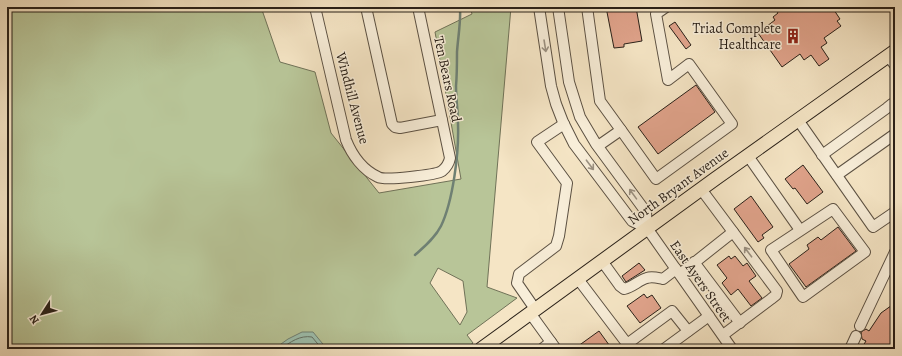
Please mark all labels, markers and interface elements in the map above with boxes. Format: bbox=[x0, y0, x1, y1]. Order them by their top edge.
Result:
place label: Triad Complete Healthcare bbox=[693, 19, 781, 54]
building icon: Triad Complete Healthcare bbox=[784, 27, 802, 45]
street label: Ten Bears Road bbox=[429, 34, 466, 124]
one-way arrow bbox=[541, 39, 549, 52]
street label: Windhill Avenue bbox=[331, 49, 374, 146]
street label: North Bryant Avenue bbox=[624, 143, 732, 229]
one-way arrow bbox=[586, 160, 594, 171]
one-way arrow bbox=[629, 188, 637, 199]
street label: East Ayers Street bbox=[665, 237, 736, 326]
one-way arrow bbox=[743, 246, 752, 257]
north arrow bbox=[22, 294, 62, 334]
text: N bbox=[26, 312, 43, 327]

